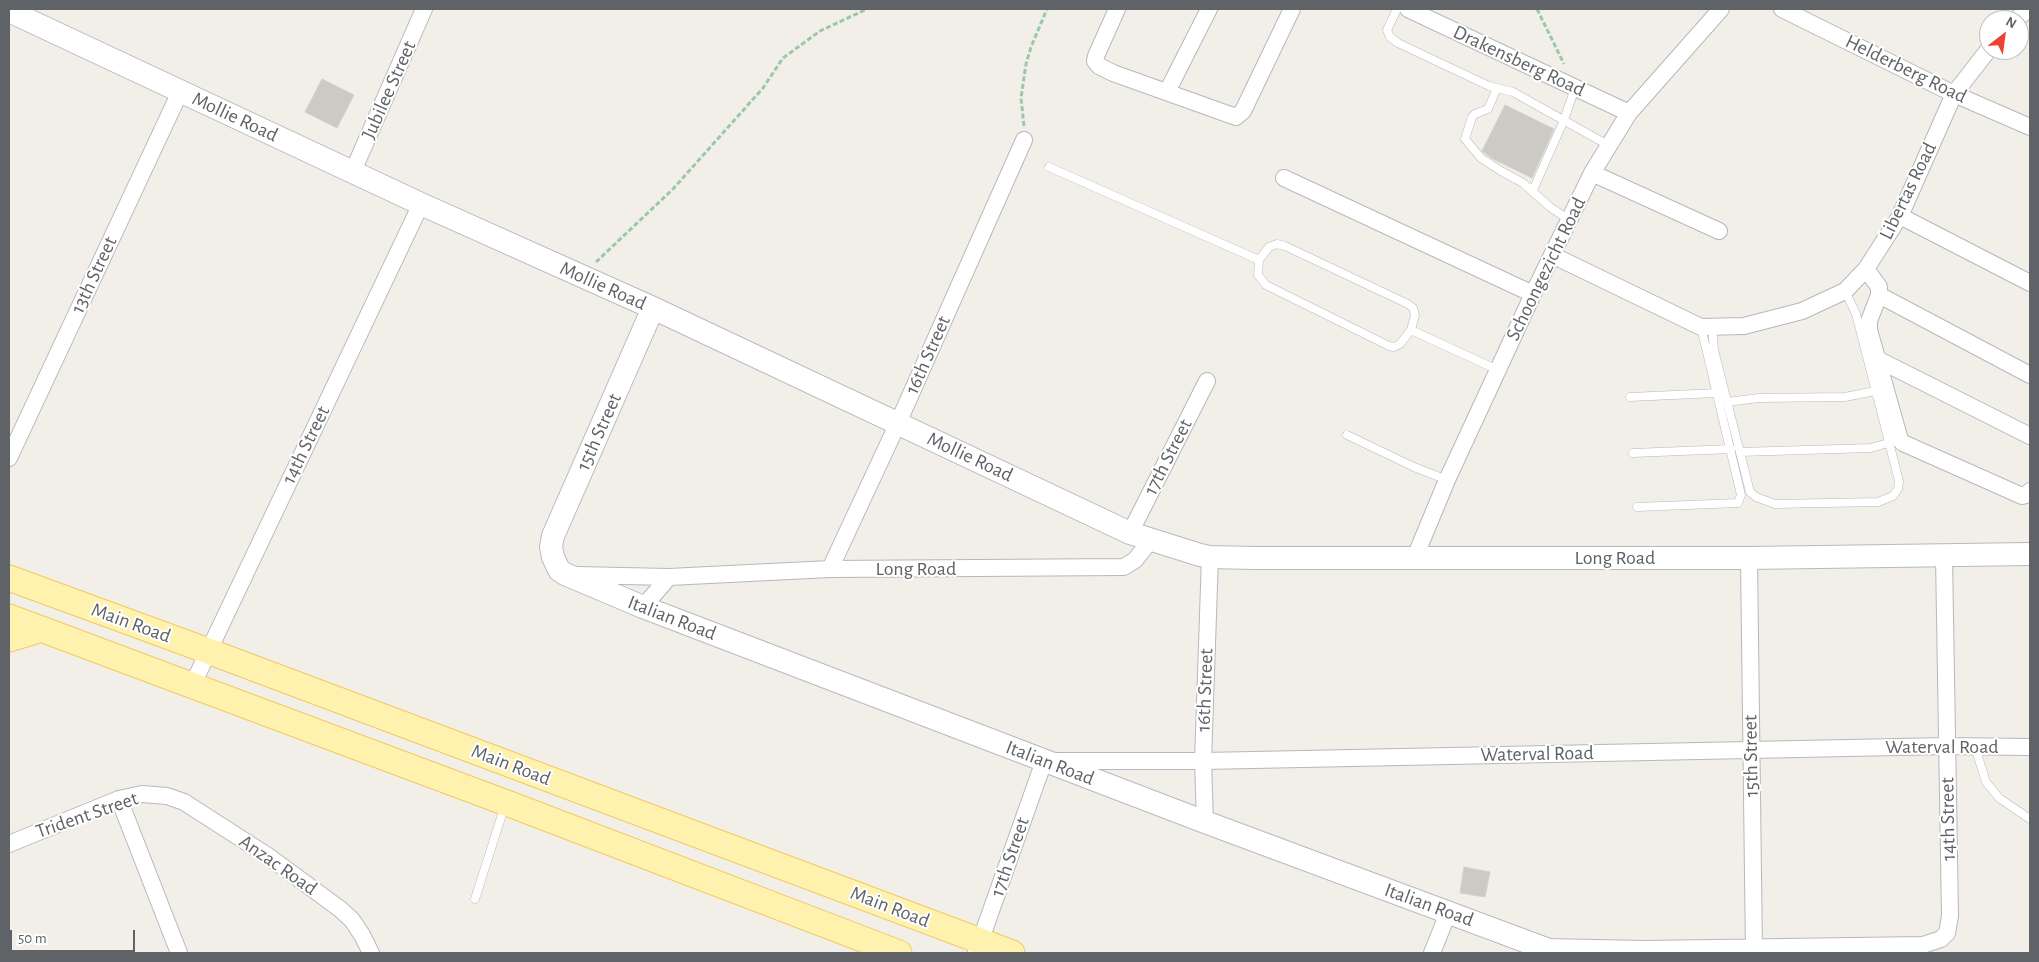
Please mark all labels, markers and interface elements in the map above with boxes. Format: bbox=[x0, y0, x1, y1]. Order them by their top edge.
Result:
north arrow bbox=[1979, 10, 2029, 60]
text: N bbox=[2003, 14, 2019, 31]
street label: Drakensberg Road bbox=[1449, 20, 1589, 102]
street label: Helderberg Road bbox=[1841, 29, 1971, 109]
street label: Jubilee Street bbox=[357, 37, 421, 143]
street label: Mollie Road bbox=[188, 87, 282, 147]
street label: Libertas Road bbox=[1874, 138, 1942, 244]
street label: Schoongezicht Road bbox=[1501, 193, 1591, 345]
street label: 13th Street bbox=[66, 233, 122, 317]
street label: Mollie Road bbox=[556, 256, 650, 316]
street label: 16th Street bbox=[900, 312, 956, 398]
street label: 15th Street bbox=[571, 389, 627, 475]
street label: 14th Street bbox=[277, 402, 335, 488]
street label: 17th Street bbox=[1139, 415, 1197, 499]
street label: Mollie Road bbox=[923, 427, 1017, 487]
street label: Long Road bbox=[1575, 546, 1655, 570]
street label: Long Road bbox=[876, 557, 956, 581]
street label: Italian Road bbox=[624, 590, 720, 646]
street label: Main Road bbox=[88, 598, 174, 648]
street label: 16th Street bbox=[1192, 648, 1218, 732]
street label: 15th Street bbox=[1738, 715, 1764, 797]
street label: Italian Road bbox=[1002, 735, 1098, 791]
street label: Waterval Road bbox=[1885, 735, 1999, 759]
street label: Main Road bbox=[468, 739, 554, 791]
street label: Waterval Road bbox=[1480, 741, 1594, 767]
street label: 14th Street bbox=[1935, 777, 1961, 861]
street label: Trident Street bbox=[33, 786, 141, 844]
street label: 17th Street bbox=[985, 814, 1035, 900]
street label: Anzac Road bbox=[234, 829, 322, 901]
street label: Italian Road bbox=[1381, 878, 1477, 932]
street label: Main Road bbox=[847, 881, 933, 933]
scale bar bbox=[12, 920, 138, 952]
text: 50 m bbox=[18, 931, 47, 946]

